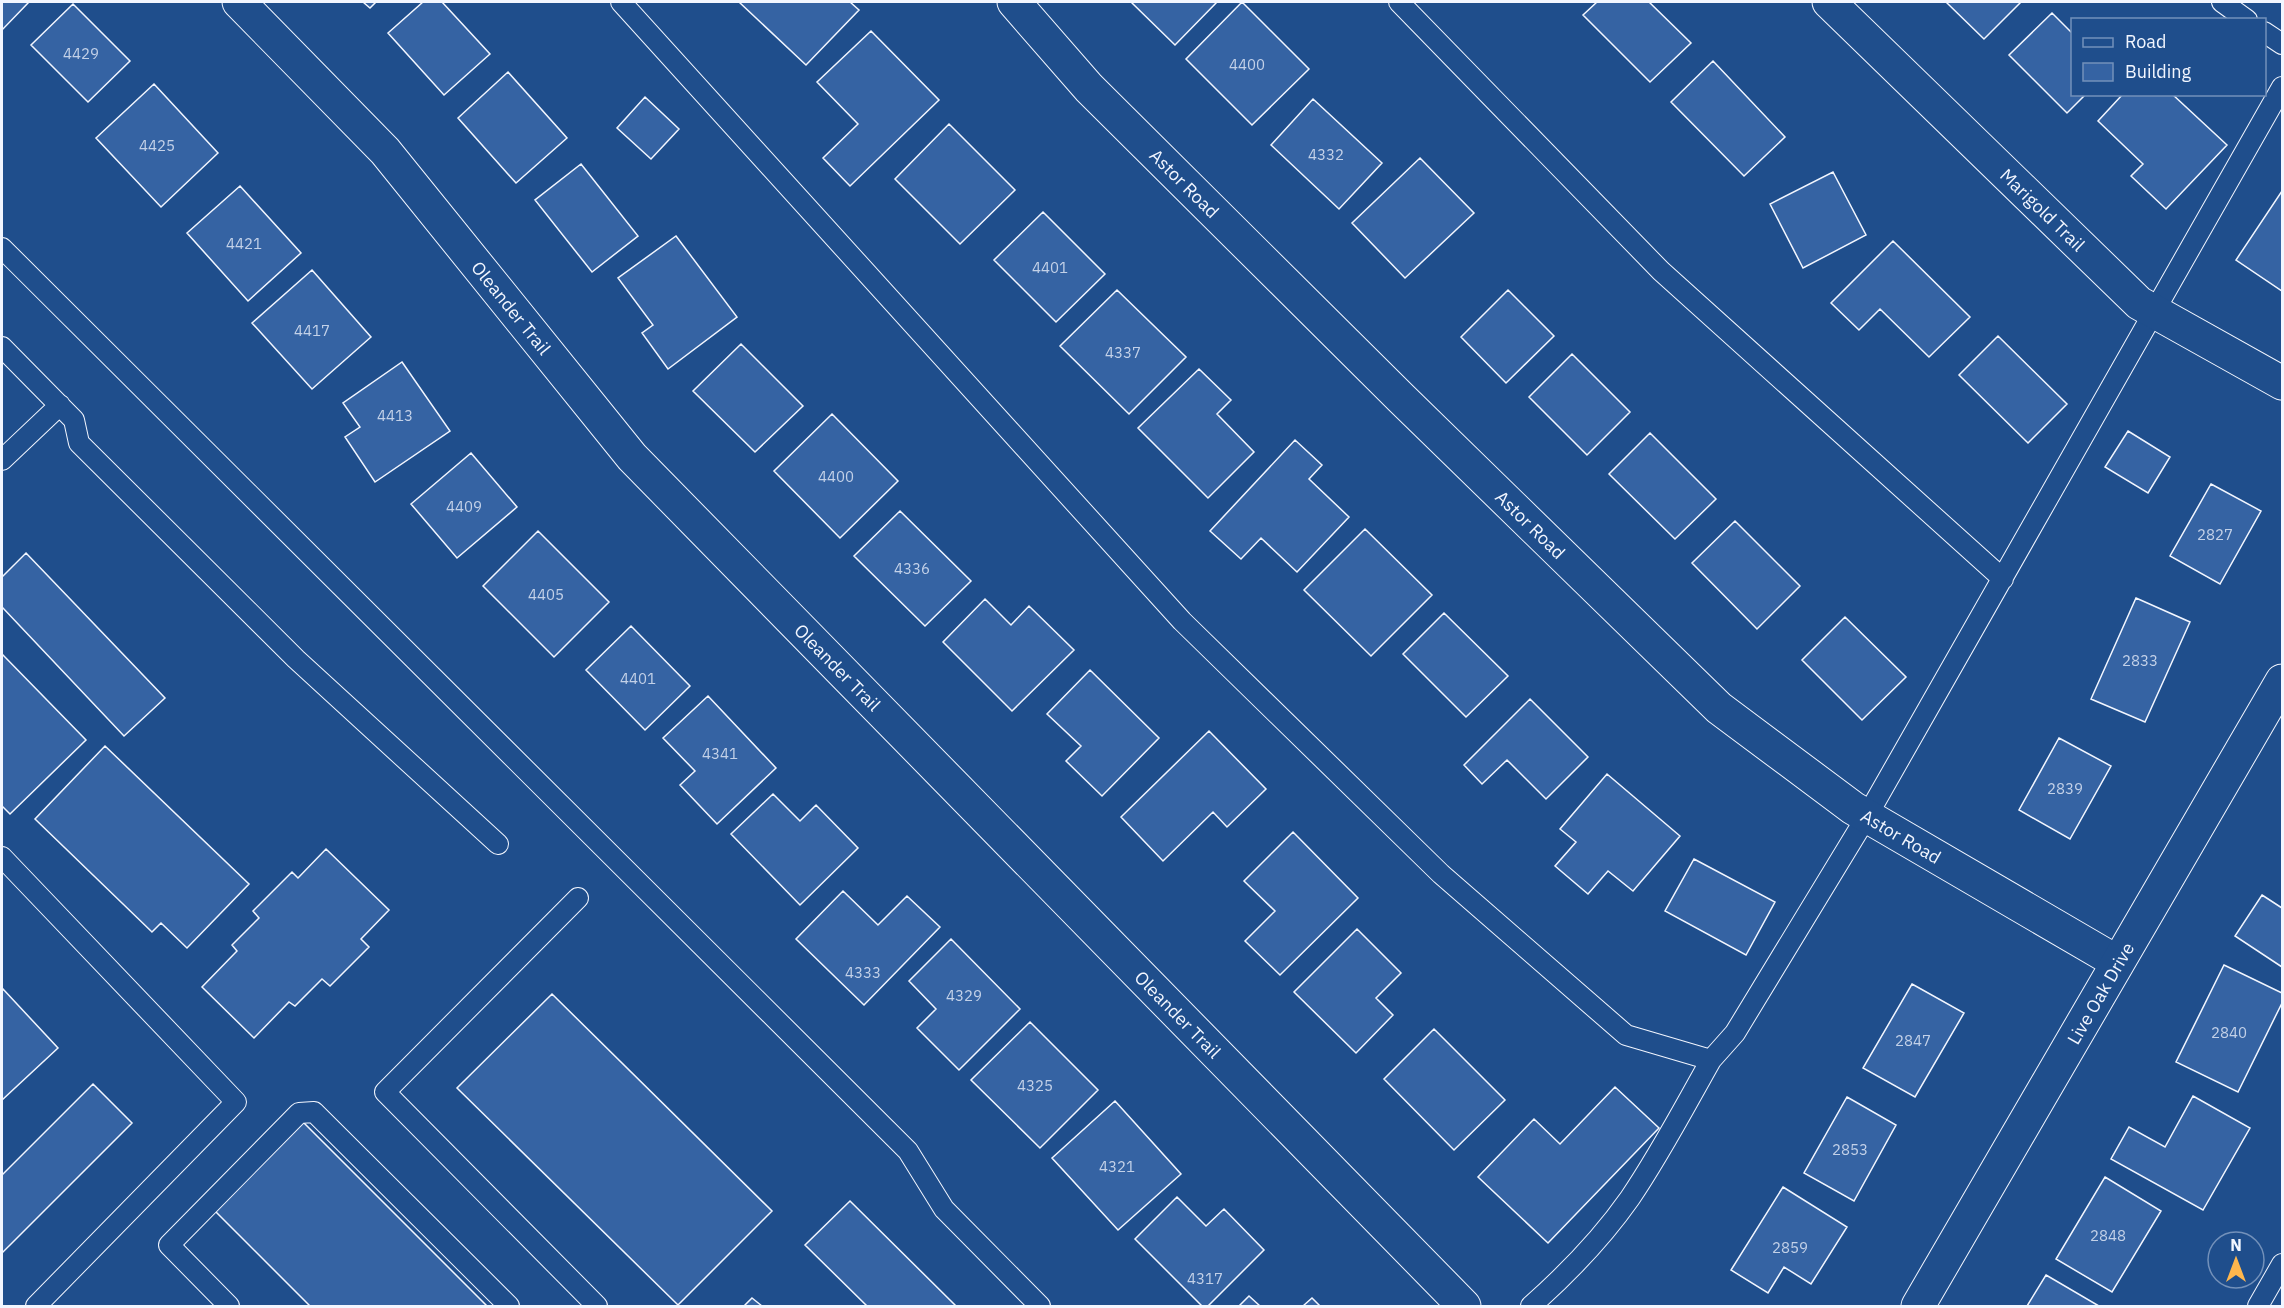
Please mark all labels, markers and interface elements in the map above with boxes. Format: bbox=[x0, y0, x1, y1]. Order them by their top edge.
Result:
legend bbox=[2071, 18, 2266, 96]
text: Road bbox=[2125, 30, 2166, 53]
house number: 4429 bbox=[63, 44, 99, 63]
house number: 4400 bbox=[1229, 55, 1265, 74]
text: Building bbox=[2125, 60, 2192, 83]
house number: 4425 bbox=[139, 136, 175, 155]
street label: Astor Road bbox=[1145, 144, 1224, 223]
house number: 4332 bbox=[1308, 145, 1344, 164]
street label: Marigold Trail bbox=[1995, 163, 2090, 256]
house number: 4421 bbox=[226, 234, 262, 253]
street label: Oleander Trail bbox=[467, 256, 556, 359]
house number: 4401 bbox=[1032, 258, 1068, 277]
house number: 4417 bbox=[294, 321, 330, 340]
house number: 4337 bbox=[1105, 343, 1141, 362]
house number: 4413 bbox=[377, 406, 413, 425]
house number: 4400 bbox=[818, 467, 854, 486]
street label: Astor Road bbox=[1491, 485, 1570, 564]
house number: 4409 bbox=[446, 497, 482, 516]
house number: 2827 bbox=[2197, 525, 2233, 544]
house number: 4336 bbox=[894, 559, 930, 578]
house number: 4405 bbox=[528, 585, 564, 604]
street label: Oleander Trail bbox=[790, 618, 886, 716]
house number: 2833 bbox=[2122, 651, 2158, 670]
house number: 4401 bbox=[620, 669, 656, 688]
house number: 4341 bbox=[702, 744, 738, 763]
house number: 2839 bbox=[2047, 779, 2083, 798]
street label: Astor Road bbox=[1857, 804, 1945, 868]
street label: Live Oak Drive bbox=[2061, 938, 2139, 1048]
house number: 4333 bbox=[845, 963, 881, 982]
street label: Oleander Trail bbox=[1130, 966, 1226, 1063]
house number: 4329 bbox=[946, 986, 982, 1005]
house number: 2840 bbox=[2211, 1023, 2247, 1042]
house number: 2847 bbox=[1895, 1031, 1931, 1050]
house number: 4325 bbox=[1017, 1076, 1053, 1095]
house number: 2853 bbox=[1832, 1140, 1868, 1159]
house number: 4321 bbox=[1099, 1157, 1135, 1176]
house number: 2848 bbox=[2090, 1226, 2126, 1245]
north arrow bbox=[2206, 1230, 2266, 1290]
text: N bbox=[2230, 1235, 2242, 1255]
house number: 2859 bbox=[1772, 1238, 1808, 1257]
house number: 4317 bbox=[1187, 1269, 1223, 1288]

